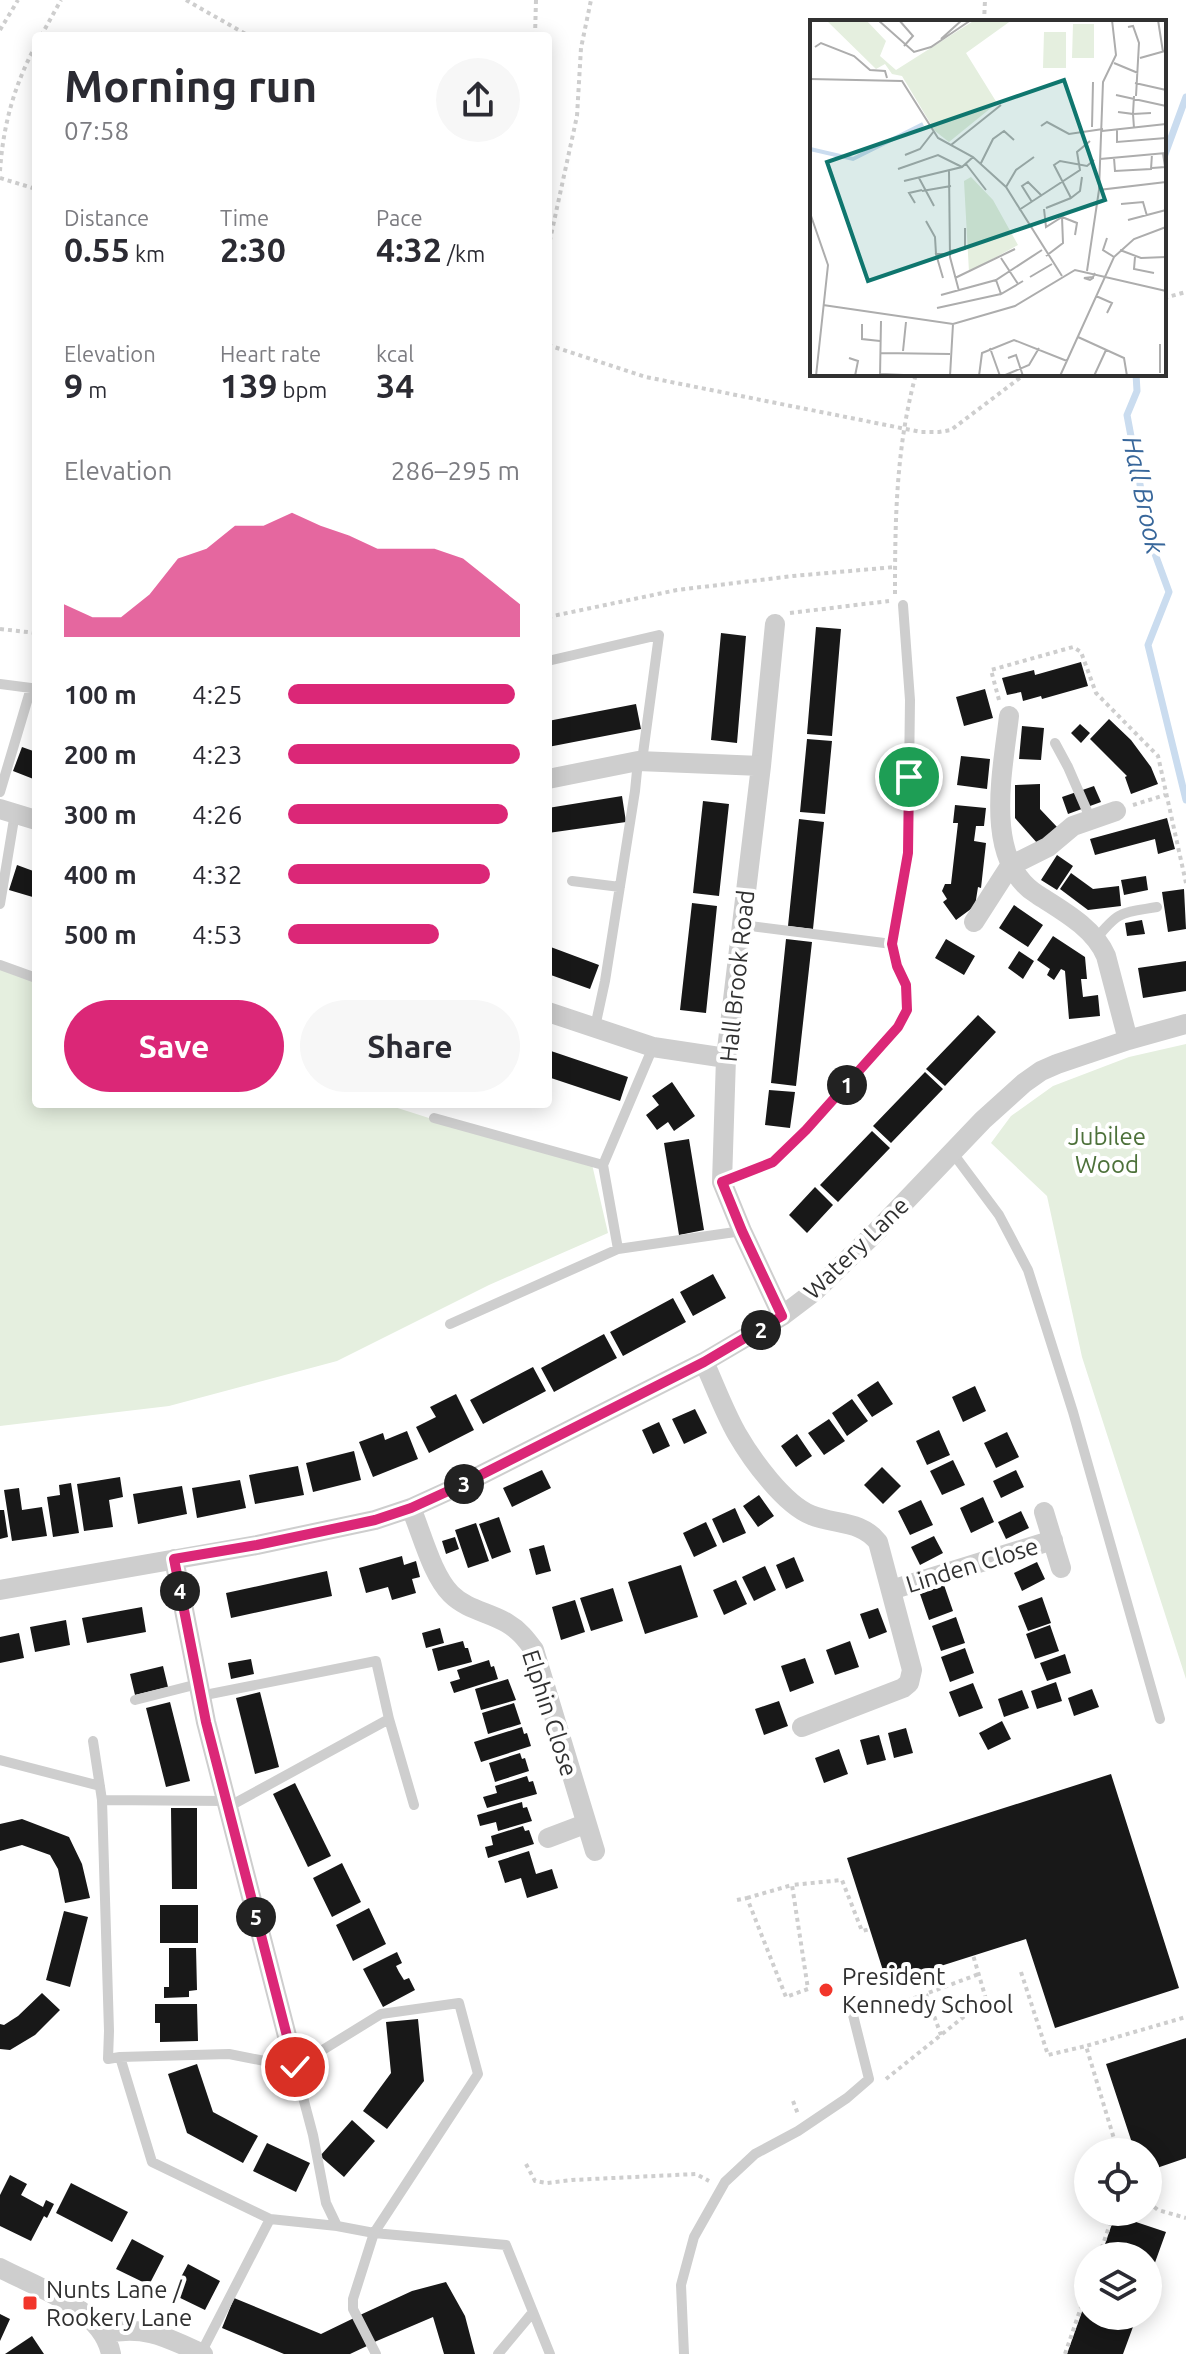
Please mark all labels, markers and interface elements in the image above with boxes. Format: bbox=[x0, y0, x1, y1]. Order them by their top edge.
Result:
inset map bbox=[810, 20, 1166, 376]
button: share bbox=[436, 58, 520, 142]
text: Morning run bbox=[64, 61, 317, 110]
text: 07:58 bbox=[64, 116, 129, 145]
text: Distance bbox=[64, 205, 149, 230]
text: Time bbox=[220, 205, 269, 230]
text: Pace bbox=[376, 205, 423, 230]
text: 0.55 bbox=[64, 230, 130, 268]
text: 2:30 bbox=[220, 230, 286, 268]
text: 4:32 bbox=[376, 230, 442, 268]
text: km bbox=[130, 241, 165, 266]
text: /km bbox=[442, 241, 485, 266]
text: Elevation bbox=[64, 341, 156, 366]
text: Heart rate bbox=[220, 341, 321, 366]
text: kcal bbox=[376, 341, 414, 366]
text: 9 bbox=[64, 366, 83, 404]
text: 139 bbox=[220, 366, 278, 404]
text: 34 bbox=[376, 366, 414, 404]
text: m bbox=[83, 377, 107, 402]
text: bpm bbox=[278, 377, 327, 402]
water label: Hall Brook bbox=[1117, 433, 1171, 557]
text: Elevation bbox=[64, 456, 172, 485]
text: 286–295 m bbox=[391, 456, 520, 485]
text: 100 m bbox=[64, 680, 137, 709]
text: 4:25 bbox=[192, 680, 242, 709]
text: 200 m bbox=[64, 740, 137, 769]
text: 4:23 bbox=[192, 740, 242, 769]
pin bbox=[875, 743, 943, 811]
icon: arrive bbox=[887, 755, 931, 799]
text: 300 m bbox=[64, 800, 137, 829]
text: 4:26 bbox=[192, 800, 242, 829]
text: 400 m bbox=[64, 860, 137, 889]
text: 4:32 bbox=[192, 860, 242, 889]
street label: Hall Brook Road bbox=[715, 889, 759, 1063]
text: 500 m bbox=[64, 920, 137, 949]
text: 4:53 bbox=[192, 920, 242, 949]
button: Save bbox=[64, 1000, 284, 1092]
button: Share bbox=[300, 1000, 520, 1092]
pin: 1 bbox=[827, 1065, 867, 1105]
text: 1 bbox=[841, 1072, 853, 1097]
park label: Jubilee Wood bbox=[1068, 1123, 1146, 1178]
street label: Watery Lane bbox=[798, 1191, 914, 1305]
pin: 2 bbox=[741, 1310, 781, 1350]
text: 2 bbox=[755, 1317, 767, 1342]
pin: 3 bbox=[444, 1464, 484, 1504]
text: 3 bbox=[458, 1471, 470, 1496]
street label: Linden Close bbox=[903, 1532, 1041, 1598]
pin: 4 bbox=[160, 1571, 200, 1611]
text: 4 bbox=[174, 1578, 186, 1603]
street label: Elphin Close bbox=[517, 1646, 583, 1780]
pin: 5 bbox=[236, 1897, 276, 1937]
text: 5 bbox=[250, 1904, 262, 1929]
place label: President Kennedy School bbox=[842, 1963, 1013, 2018]
marker: President Kennedy School bbox=[817, 1981, 835, 1999]
pin bbox=[261, 2033, 329, 2101]
icon: check bbox=[273, 2045, 317, 2089]
map controls bbox=[1074, 2138, 1162, 2330]
button: locate bbox=[1074, 2138, 1162, 2226]
button: layers bbox=[1074, 2242, 1162, 2330]
place label: Nunts Lane / Rookery Lane bbox=[46, 2276, 192, 2331]
marker: Nunts Lane / Rookery Lane bbox=[21, 2294, 39, 2312]

